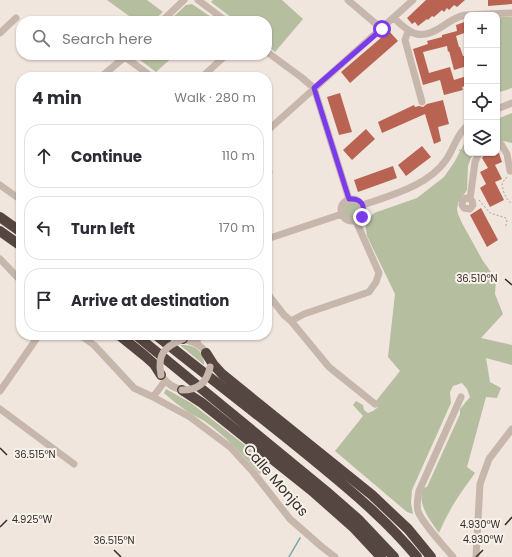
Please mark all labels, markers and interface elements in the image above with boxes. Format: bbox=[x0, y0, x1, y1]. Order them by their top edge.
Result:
map controls bbox=[464, 12, 500, 156]
button: + bbox=[464, 12, 500, 48]
search box bbox=[16, 16, 272, 60]
route start bbox=[373, 20, 391, 38]
icon: search bbox=[30, 27, 52, 49]
text: Search here bbox=[62, 28, 152, 49]
button: − bbox=[464, 48, 500, 84]
button: locate bbox=[464, 84, 500, 120]
text: 4 min bbox=[32, 86, 82, 110]
text: Walk · 280 m bbox=[174, 88, 256, 107]
button: layers bbox=[464, 120, 500, 156]
icon: ahead bbox=[33, 145, 55, 167]
text: Continue bbox=[71, 146, 142, 167]
text: 110 m bbox=[222, 146, 255, 165]
route end bbox=[353, 208, 371, 226]
icon: left bbox=[33, 217, 55, 239]
text: Turn left bbox=[71, 218, 135, 239]
text: 170 m bbox=[219, 218, 255, 237]
text: 36.510°N bbox=[456, 271, 498, 286]
icon: arrive bbox=[33, 289, 55, 311]
text: Arrive at destination bbox=[71, 290, 229, 311]
street label: Calle Monjas bbox=[239, 440, 313, 520]
text: 36.515°N bbox=[14, 447, 56, 462]
text: 4.925°W bbox=[12, 512, 53, 527]
text: 4.930°W bbox=[460, 517, 501, 532]
text: 4.930°W bbox=[463, 532, 504, 547]
text: 36.515°N bbox=[93, 533, 135, 548]

